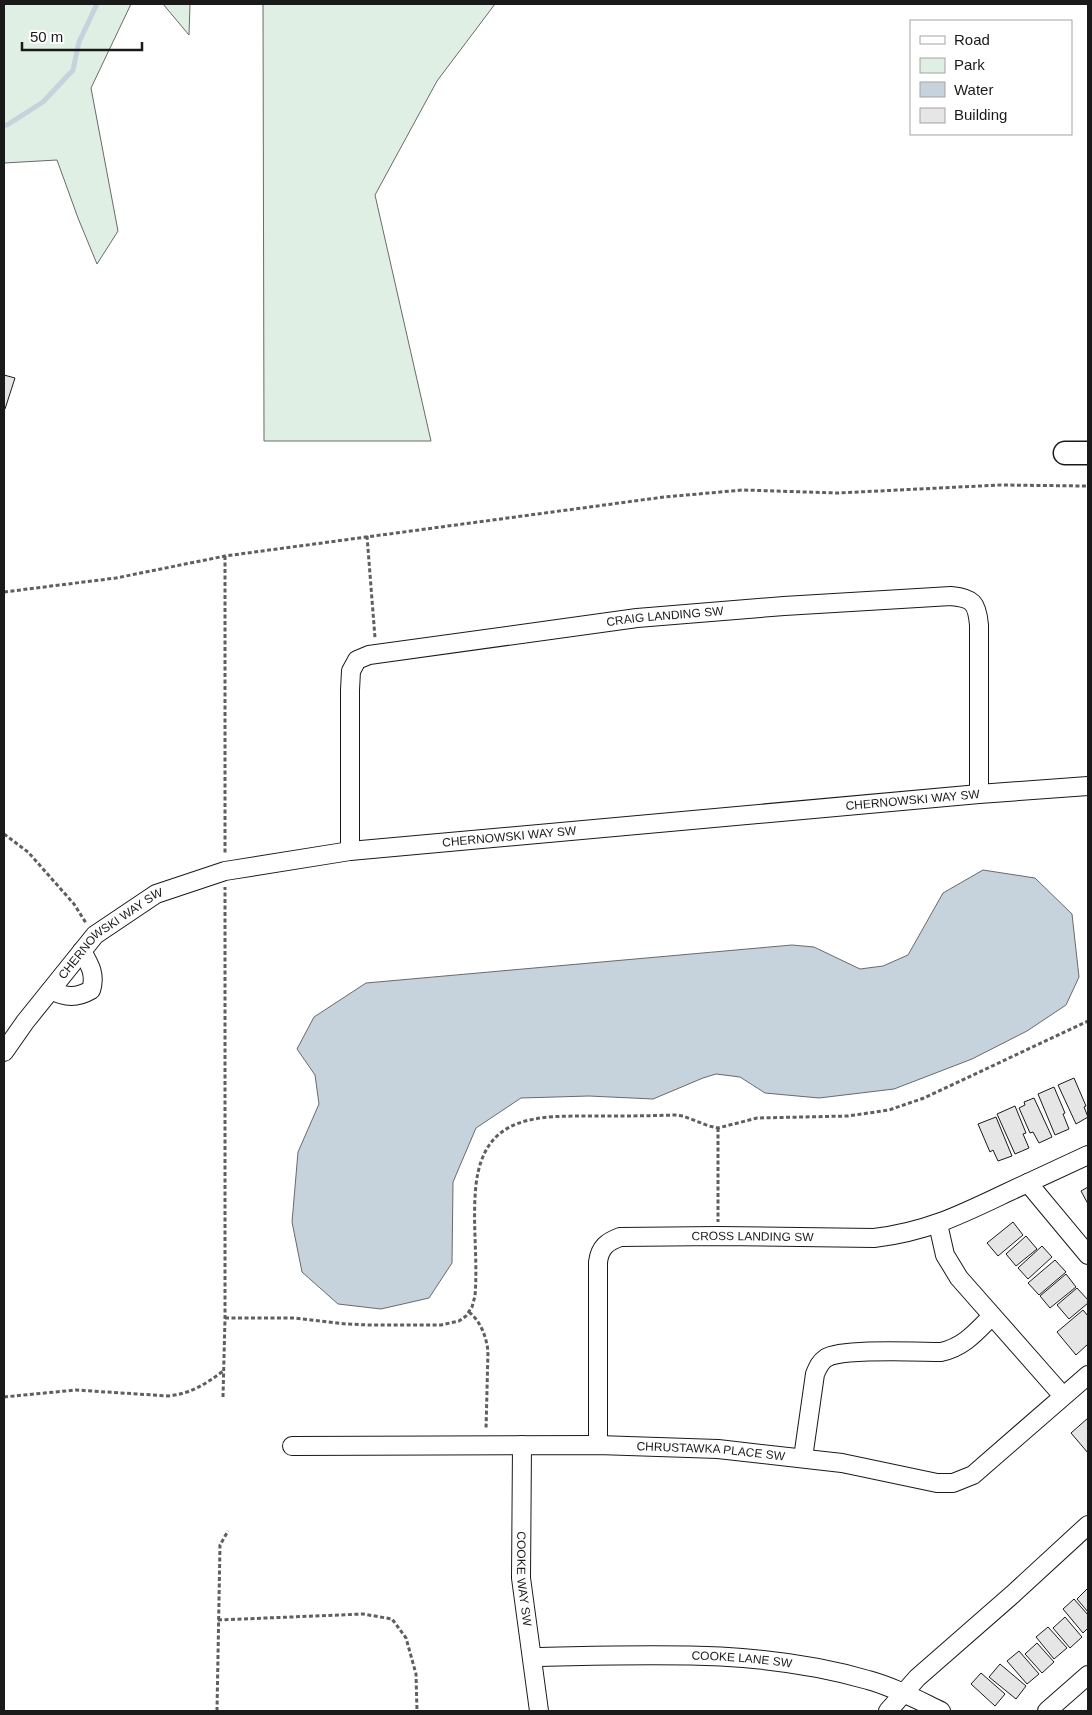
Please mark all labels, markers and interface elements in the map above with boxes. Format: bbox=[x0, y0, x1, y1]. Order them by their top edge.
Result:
scale bar bbox=[22, 20, 142, 52]
legend bbox=[910, 20, 1072, 135]
text: 50 m bbox=[30, 28, 63, 45]
text: Road bbox=[954, 31, 990, 48]
text: Park bbox=[954, 56, 985, 73]
text: Water bbox=[954, 81, 993, 98]
text: Building bbox=[954, 106, 1007, 123]
street label: CRAIG LANDING SW bbox=[605, 604, 725, 629]
street label: CHERNOWSKI WAY SW bbox=[845, 787, 981, 813]
street label: CHERNOWSKI WAY SW bbox=[442, 823, 578, 850]
street label: CHERNOWSKI WAY SW bbox=[55, 885, 165, 982]
street label: CROSS LANDING SW bbox=[691, 1229, 814, 1244]
street label: CHRUSTAWKA PLACE SW bbox=[636, 1439, 786, 1464]
street label: COOKE WAY SW bbox=[514, 1531, 535, 1628]
street label: COOKE LANE SW bbox=[691, 1648, 794, 1671]

